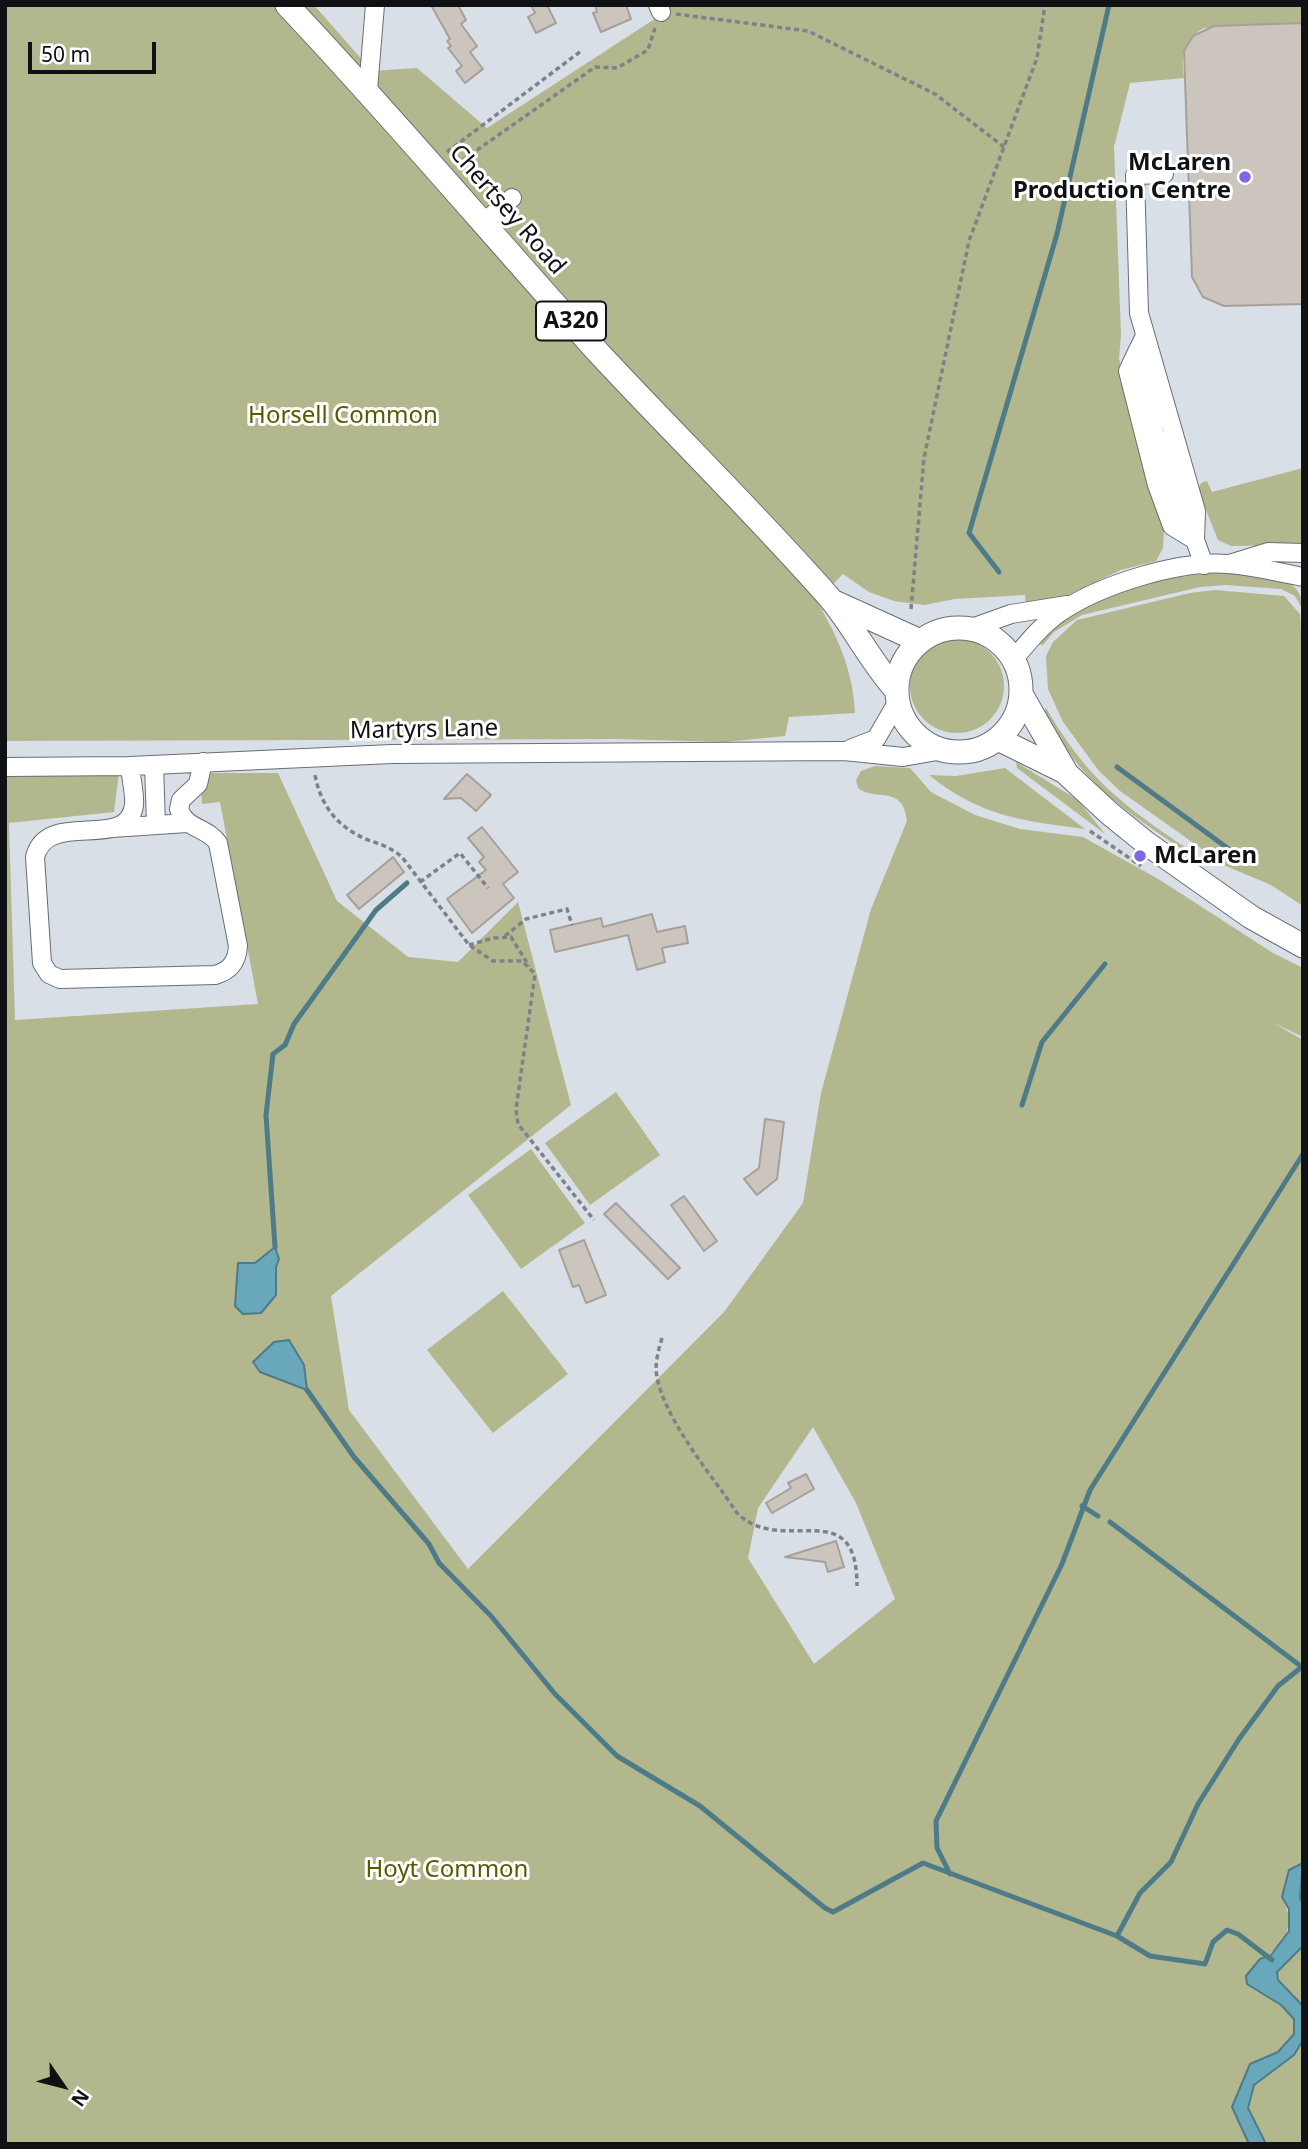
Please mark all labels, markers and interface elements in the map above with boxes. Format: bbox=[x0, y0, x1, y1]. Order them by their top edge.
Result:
scale bar bbox=[32, 28, 159, 72]
text: 50 m bbox=[41, 40, 90, 68]
street label: Chertsey Road bbox=[443, 139, 571, 281]
place label: McLaren Production Centre bbox=[1013, 149, 1231, 205]
marker: McLaren Production Centre bbox=[1237, 169, 1253, 185]
road number: A320 bbox=[536, 302, 606, 340]
park label: Horsell Common bbox=[248, 402, 438, 430]
street label: Martyrs Lane bbox=[350, 714, 498, 746]
place label: McLaren bbox=[1154, 842, 1257, 870]
marker: McLaren bbox=[1132, 848, 1148, 864]
park label: Hoyt Common bbox=[366, 1856, 528, 1884]
north arrow bbox=[28, 2051, 98, 2121]
text: N bbox=[65, 2084, 95, 2112]

